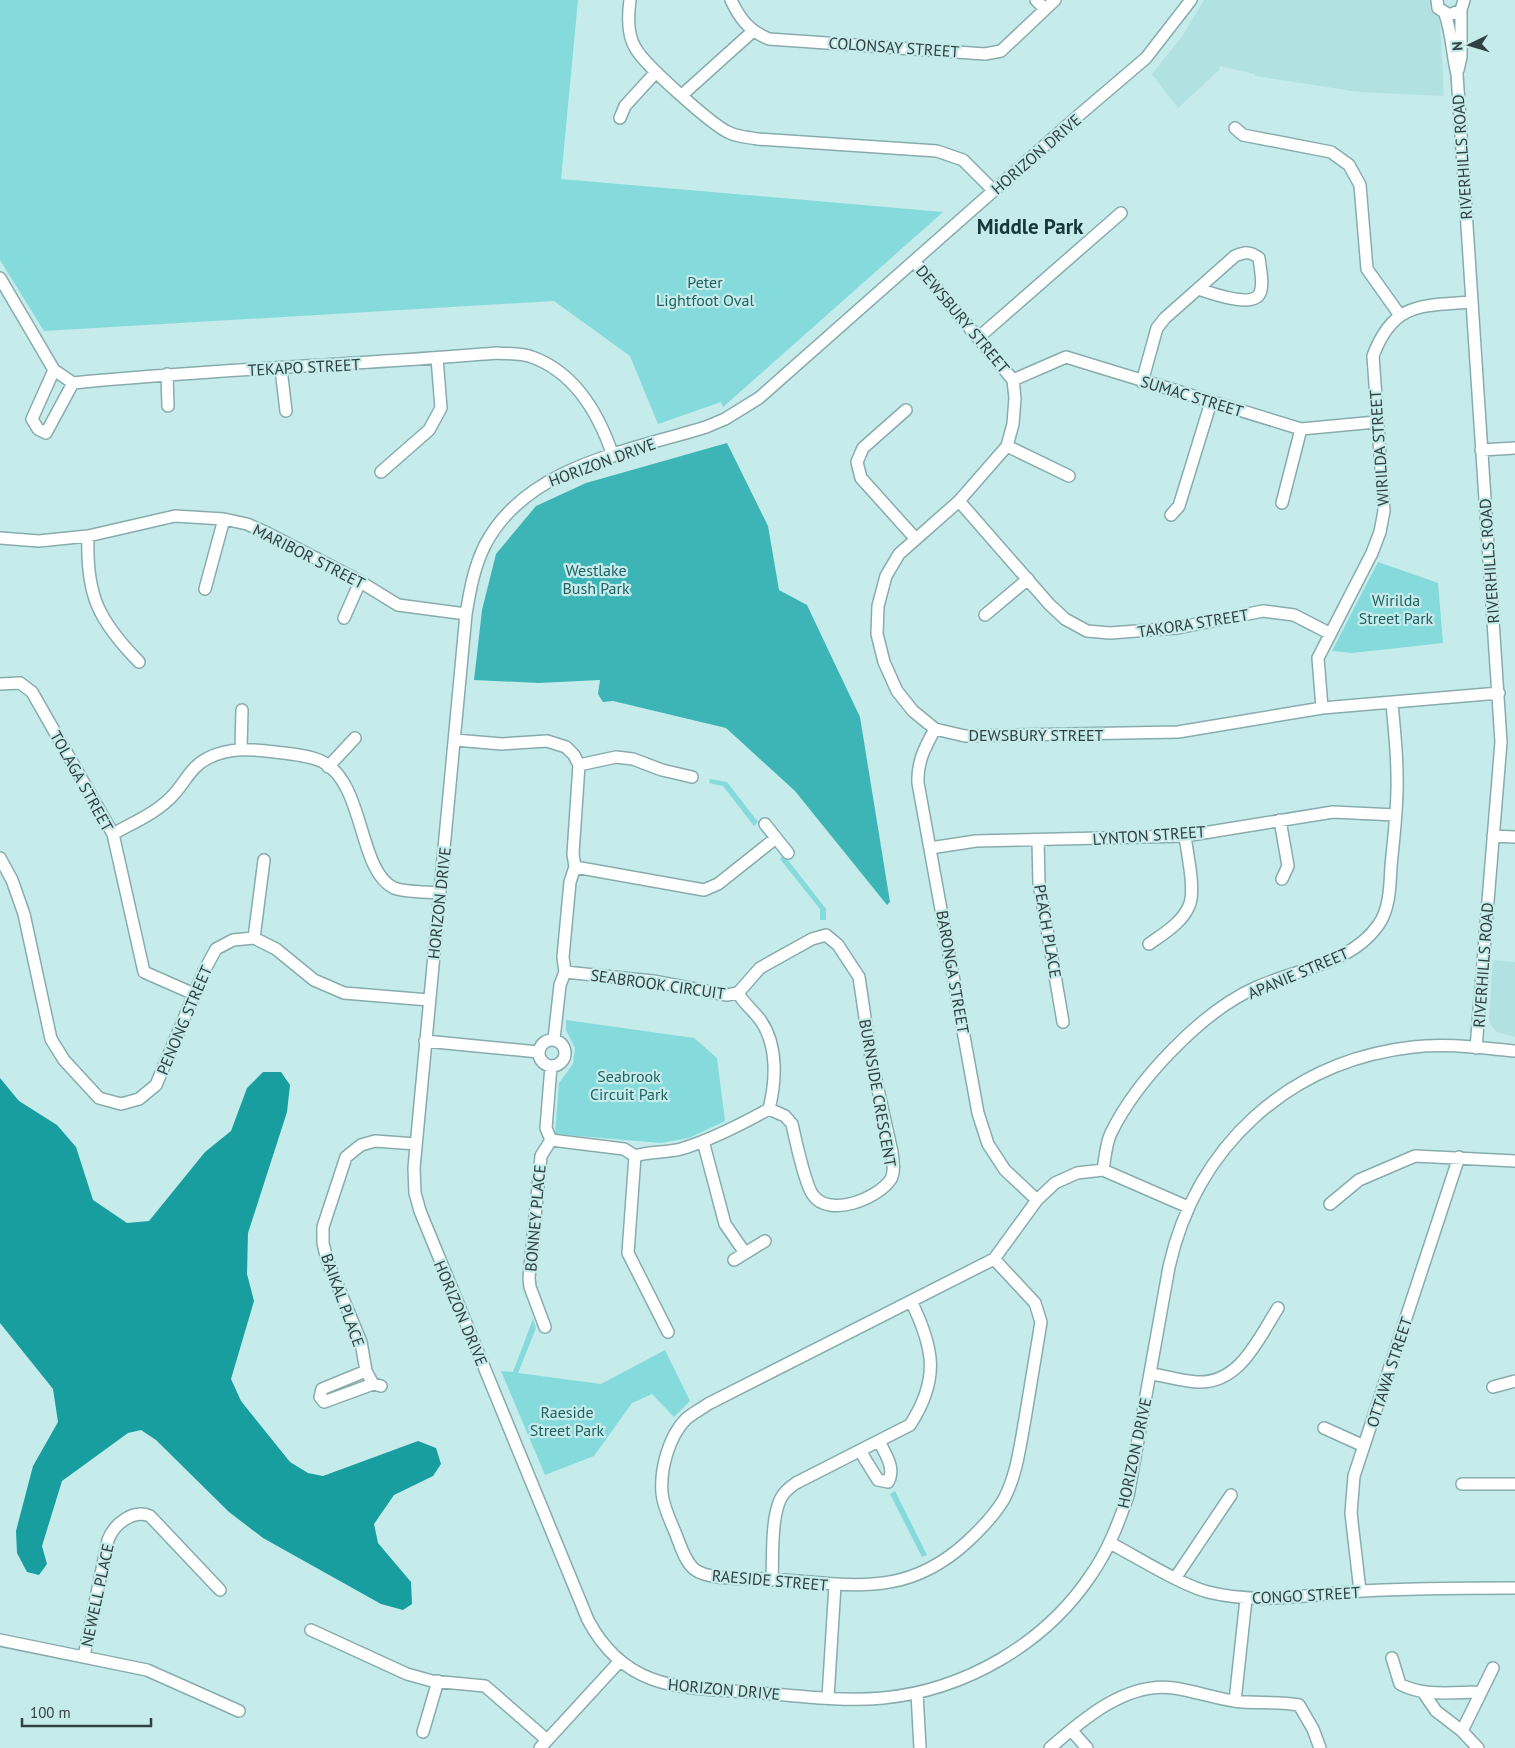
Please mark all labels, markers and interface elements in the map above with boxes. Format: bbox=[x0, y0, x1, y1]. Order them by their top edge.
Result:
north arrow bbox=[1445, 20, 1495, 70]
street label: COLONSAY STREET bbox=[828, 32, 960, 62]
text: N bbox=[1448, 41, 1466, 52]
street label: RIVERHILLS ROAD bbox=[1448, 94, 1476, 220]
street label: HORIZON DRIVE bbox=[987, 110, 1085, 198]
district label: Middle Park bbox=[977, 213, 1084, 240]
street label: DEWSBURY STREET bbox=[912, 261, 1014, 377]
park label: Peter Lightfoot Oval bbox=[656, 272, 754, 310]
street label: TEKAPO STREET bbox=[247, 354, 361, 380]
street label: SUMAC STREET bbox=[1138, 371, 1246, 421]
street label: WIRILDA STREET bbox=[1365, 389, 1393, 507]
street label: HORIZON DRIVE bbox=[546, 433, 658, 491]
street label: RIVERHILLS ROAD bbox=[1475, 498, 1503, 624]
street label: MARIBOR STREET bbox=[250, 519, 369, 593]
park label: Westlake Bush Park bbox=[562, 560, 630, 598]
park label: Wirilda Street Park bbox=[1359, 590, 1434, 628]
street label: TAKORA STREET bbox=[1136, 604, 1250, 642]
street label: DEWSBURY STREET bbox=[969, 725, 1104, 745]
street label: TOLAGA STREET bbox=[46, 727, 118, 835]
street label: LYNTON STREET bbox=[1092, 821, 1206, 849]
street label: HORIZON DRIVE bbox=[423, 846, 455, 960]
street label: PEACH PLACE bbox=[1030, 883, 1066, 979]
street label: RIVERHILLS ROAD bbox=[1469, 902, 1497, 1028]
street label: BARONGA STREET bbox=[932, 909, 974, 1035]
street label: APANIE STREET bbox=[1244, 943, 1352, 1003]
street label: PENONG STREET bbox=[152, 962, 216, 1078]
street label: SEABROOK CIRCUIT bbox=[589, 965, 727, 1003]
street label: BURNSIDE CRESCENT bbox=[855, 1018, 901, 1169]
park label: Seabrook Circuit Park bbox=[590, 1066, 668, 1104]
street label: BONNEY PLACE bbox=[520, 1164, 550, 1272]
street label: BAIKAL PLACE bbox=[317, 1251, 369, 1349]
street label: HORIZON DRIVE bbox=[430, 1257, 492, 1369]
street label: OTTAWA STREET bbox=[1362, 1314, 1416, 1430]
street label: HORIZON DRIVE bbox=[1113, 1396, 1155, 1510]
park label: Raeside Street Park bbox=[530, 1402, 605, 1440]
street label: NEWELL PLACE bbox=[76, 1541, 118, 1649]
street label: RAESIDE STREET bbox=[711, 1565, 829, 1595]
street label: CONGO STREET bbox=[1251, 1582, 1361, 1608]
street label: HORIZON DRIVE bbox=[667, 1674, 781, 1704]
scale bar bbox=[22, 1696, 151, 1728]
text: 100 m bbox=[30, 1703, 71, 1722]

